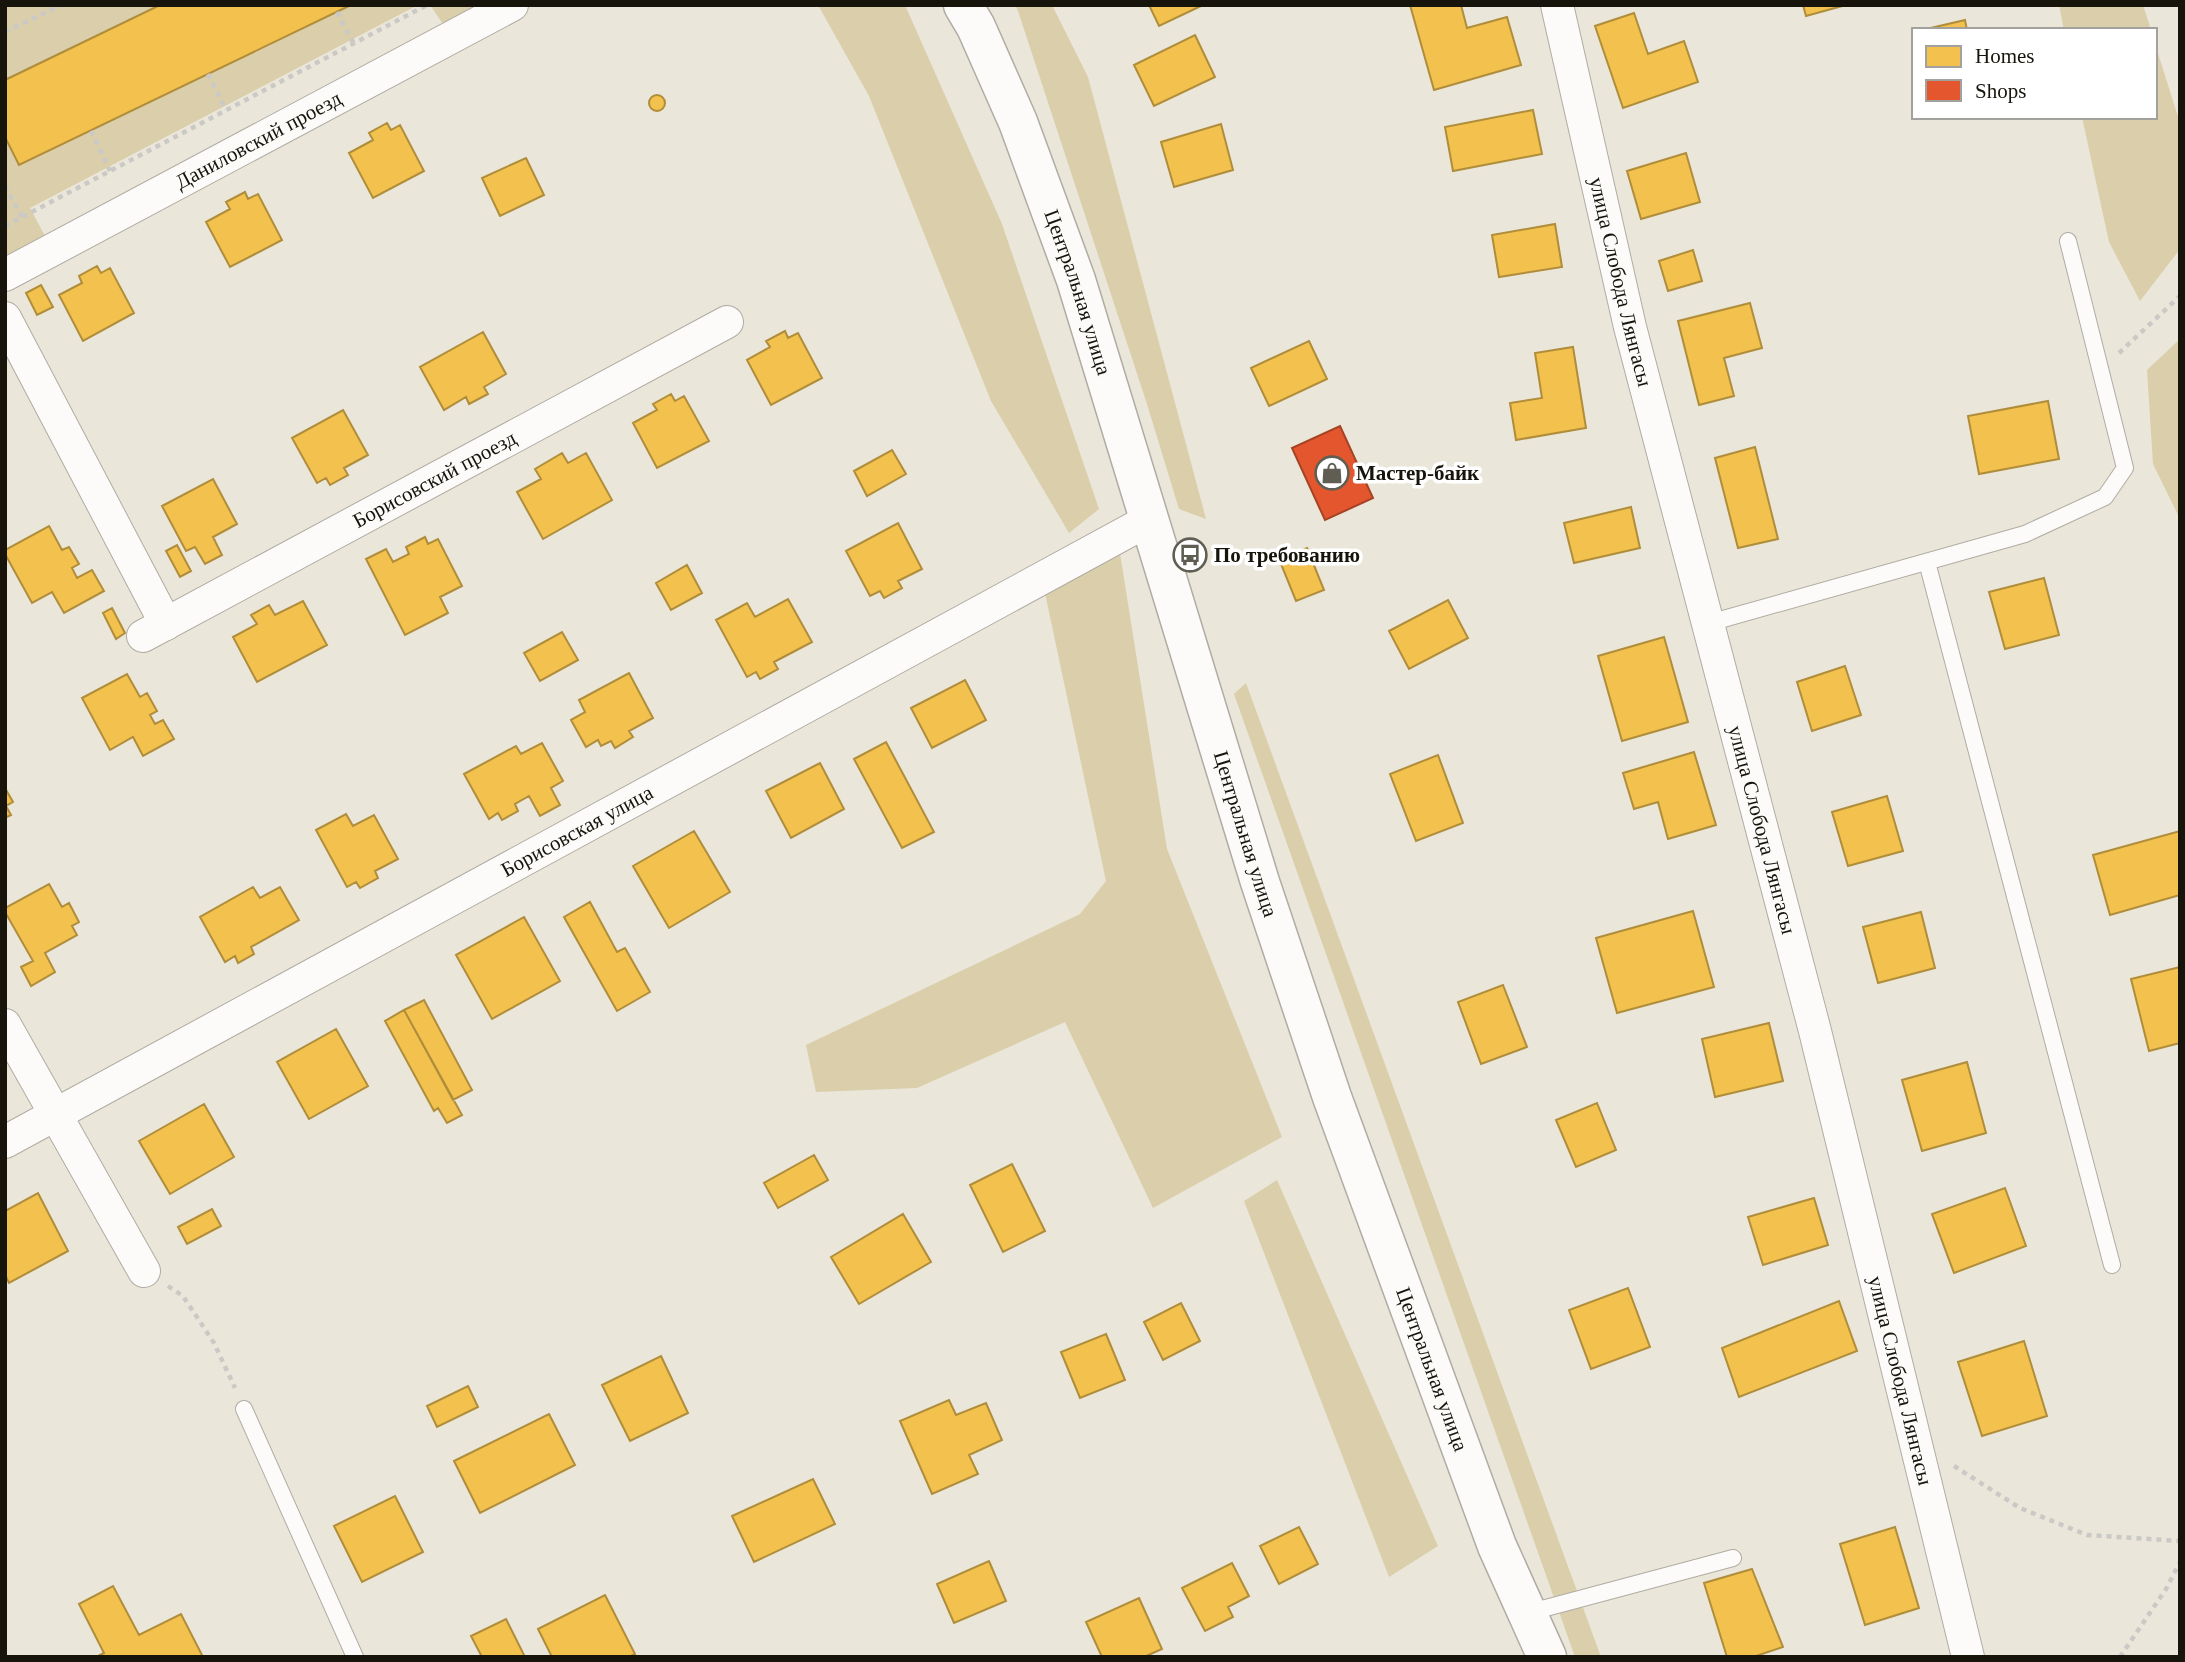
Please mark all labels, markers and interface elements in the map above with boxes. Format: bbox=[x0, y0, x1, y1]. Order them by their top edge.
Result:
legend bbox=[1912, 28, 2157, 119]
text: Homes bbox=[1975, 44, 2035, 68]
text: Shops bbox=[1975, 79, 2026, 103]
street label: Даниловский проезд bbox=[171, 86, 346, 194]
street label: улица Слобода Лянгасы bbox=[1584, 175, 1657, 389]
street label: Центральная улица bbox=[1039, 206, 1116, 378]
street label: Борисовский проезд bbox=[349, 425, 521, 533]
shop icon: Мастер-байк bbox=[1313, 454, 1351, 492]
place label: Мастер-байк bbox=[1356, 461, 1480, 485]
bus stop icon: По требованию bbox=[1171, 536, 1209, 574]
place label: По требованию bbox=[1214, 543, 1360, 567]
street label: улица Слобода Лянгасы bbox=[1723, 723, 1801, 937]
street label: Центральная улица bbox=[1209, 748, 1283, 921]
street label: Борисовская улица bbox=[497, 780, 658, 882]
street label: улица Слобода Лянгасы bbox=[1863, 1274, 1938, 1488]
street label: Центральная улица bbox=[1391, 1284, 1473, 1455]

